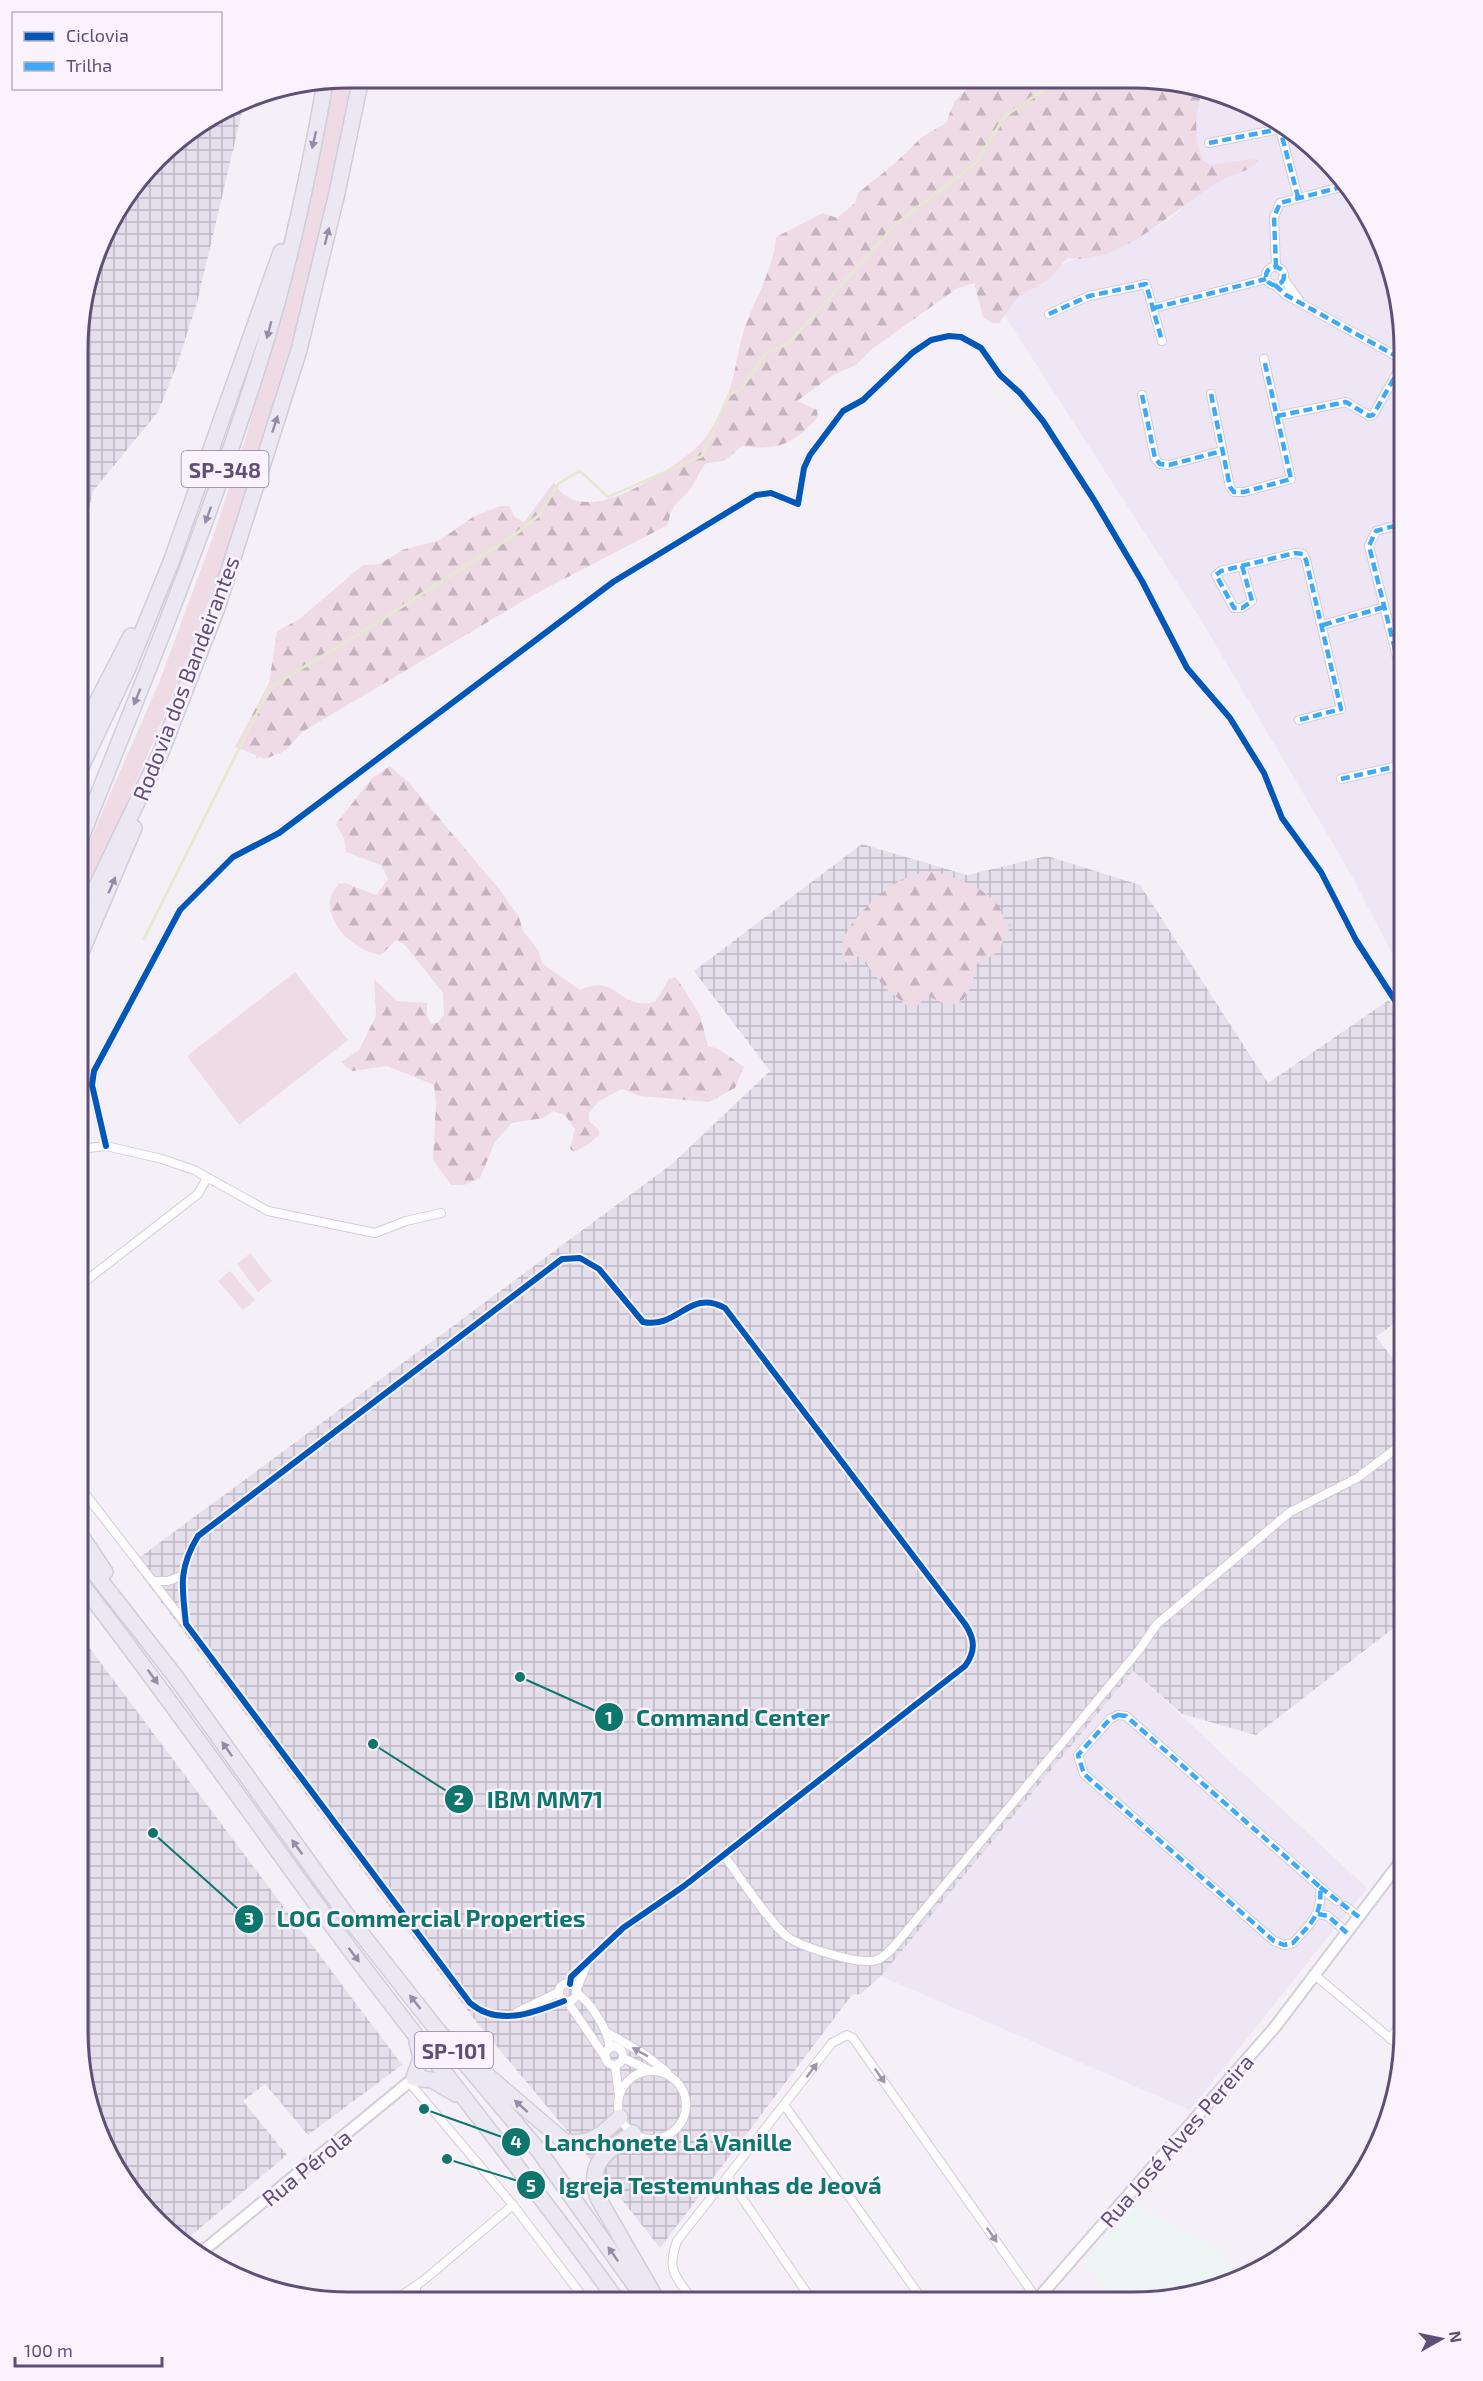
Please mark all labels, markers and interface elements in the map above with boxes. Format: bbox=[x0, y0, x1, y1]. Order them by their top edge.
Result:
legend bbox=[12, 12, 222, 90]
text: Ciclovia bbox=[66, 24, 129, 46]
text: Trilha bbox=[66, 54, 112, 76]
one-way arrow bbox=[309, 131, 318, 150]
one-way arrow bbox=[322, 227, 332, 246]
one-way arrow bbox=[264, 321, 273, 339]
one-way arrow bbox=[271, 415, 280, 433]
road number: SP-348 bbox=[182, 451, 268, 487]
one-way arrow bbox=[203, 506, 212, 524]
street label: Rodovia dos Bandeirantes bbox=[126, 552, 244, 804]
one-way arrow bbox=[132, 688, 142, 706]
one-way arrow bbox=[107, 875, 117, 893]
one-way arrow bbox=[147, 1669, 159, 1685]
callout: Command Center bbox=[594, 1696, 842, 1738]
text: Command Center bbox=[636, 1702, 831, 1731]
text: 1 bbox=[605, 1706, 613, 1728]
one-way arrow bbox=[221, 1742, 233, 1758]
callout: IBM MM71 bbox=[444, 1778, 615, 1820]
text: IBM MM71 bbox=[487, 1784, 603, 1813]
text: 2 bbox=[454, 1787, 464, 1809]
one-way arrow bbox=[291, 1839, 303, 1855]
callout: LOG Commercial Properties bbox=[234, 1898, 598, 1940]
text: LOG Commercial Properties bbox=[277, 1903, 586, 1932]
text: 3 bbox=[244, 1907, 254, 1929]
one-way arrow bbox=[348, 1946, 360, 1962]
one-way arrow bbox=[408, 1994, 421, 2010]
road number: SP-101 bbox=[415, 2032, 493, 2068]
one-way arrow bbox=[632, 2047, 648, 2058]
street label: Rua José Alves Pereira bbox=[1094, 2048, 1258, 2232]
one-way arrow bbox=[806, 2062, 819, 2078]
one-way arrow bbox=[874, 2067, 886, 2083]
one-way arrow bbox=[514, 2100, 529, 2113]
callout: Lanchonete Lá Vanille bbox=[501, 2121, 804, 2163]
street label: Rua Pérola bbox=[256, 2123, 356, 2211]
text: Lanchonete Lá Vanille bbox=[544, 2127, 792, 2156]
text: 4 bbox=[510, 2130, 522, 2152]
callout: Igreja Testemunhas de Jeová bbox=[516, 2164, 894, 2206]
text: Igreja Testemunhas de Jeová bbox=[558, 2170, 882, 2199]
text: 5 bbox=[526, 2174, 536, 2196]
one-way arrow bbox=[986, 2227, 998, 2243]
one-way arrow bbox=[608, 2246, 620, 2262]
north arrow bbox=[1411, 2309, 1471, 2369]
text: N bbox=[1446, 2329, 1467, 2344]
scale bar bbox=[15, 2330, 162, 2368]
text: 100 m bbox=[24, 2339, 73, 2361]

